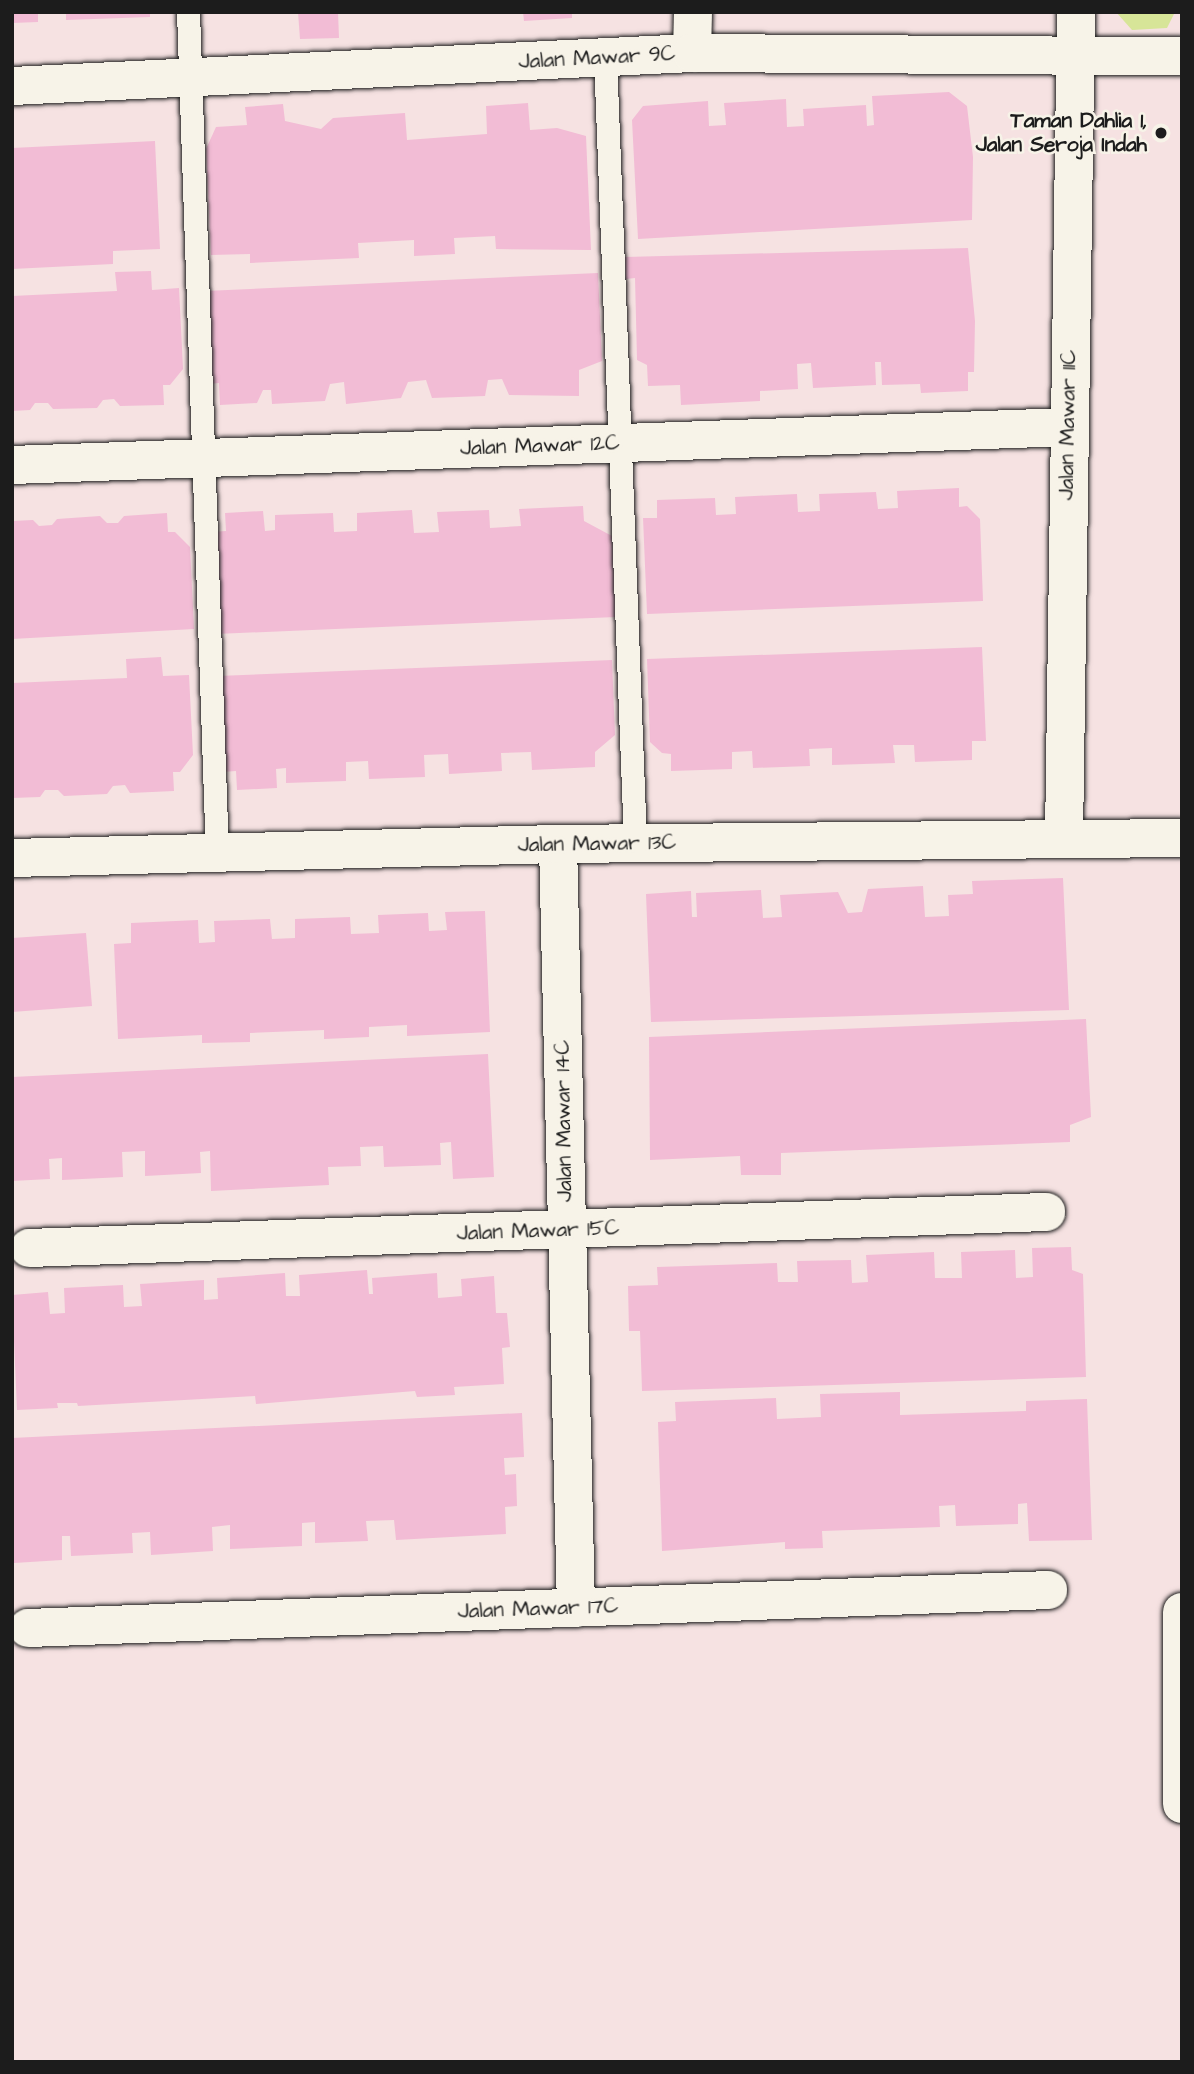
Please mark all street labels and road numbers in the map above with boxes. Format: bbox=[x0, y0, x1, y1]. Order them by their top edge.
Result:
street label: Jalan Mawar 9C bbox=[518, 41, 676, 75]
street label: Jalan Mawar 11C bbox=[1054, 349, 1082, 501]
street label: Jalan Mawar 12C bbox=[460, 431, 620, 461]
street label: Jalan Mawar 13C bbox=[517, 830, 677, 858]
street label: Jalan Mawar 14C bbox=[550, 1040, 578, 1202]
street label: Jalan Mawar 15C bbox=[456, 1216, 620, 1246]
street label: Jalan Mawar 17C bbox=[457, 1594, 619, 1624]

